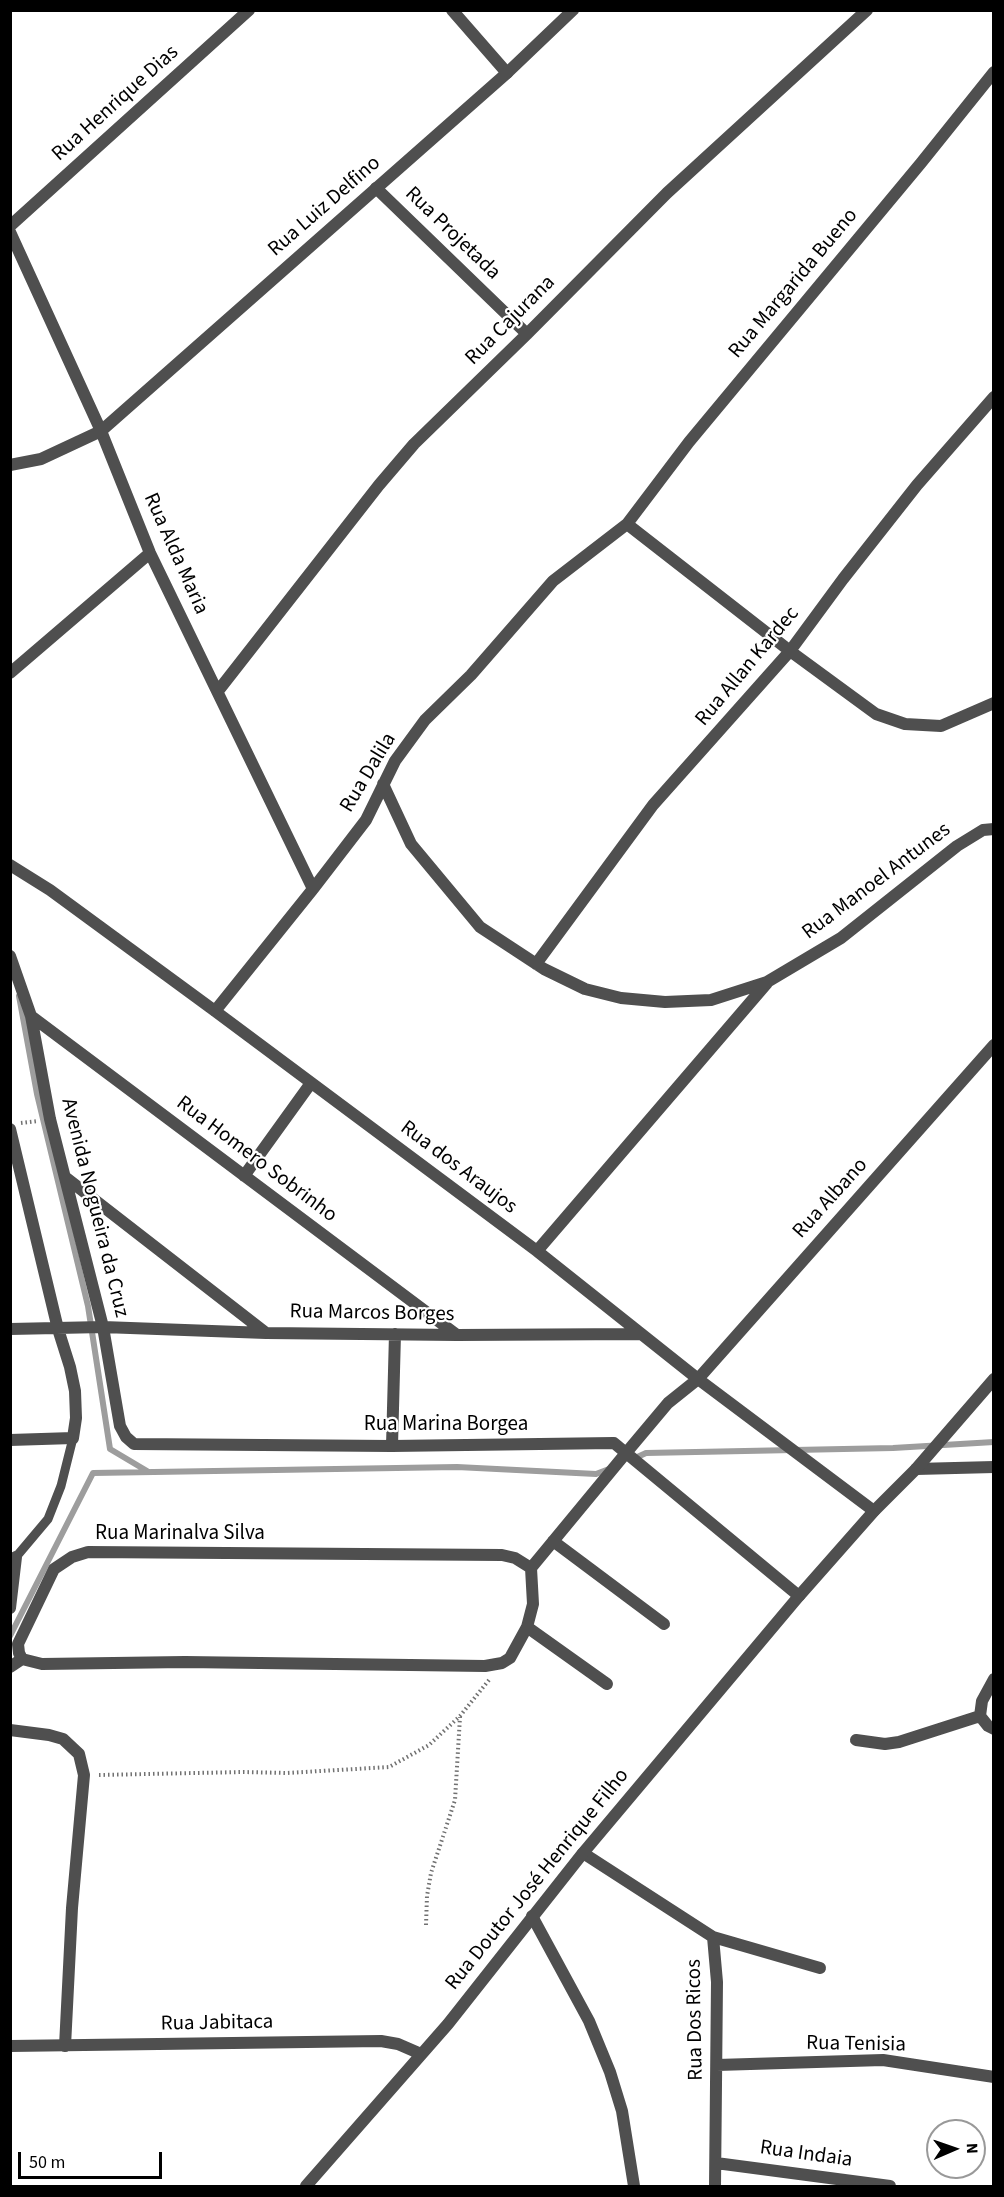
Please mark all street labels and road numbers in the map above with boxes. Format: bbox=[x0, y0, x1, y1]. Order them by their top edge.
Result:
street label: Rua Henrique Dias bbox=[48, 41, 184, 167]
street label: Rua Luiz Delfino bbox=[264, 151, 386, 263]
street label: Rua Projetada bbox=[399, 182, 505, 286]
street label: Rua Margarida Bueno bbox=[724, 204, 864, 364]
street label: Rua Cajurana bbox=[461, 271, 561, 371]
street label: Rua Alda Maria bbox=[137, 489, 213, 619]
street label: Rua Allan Kardec bbox=[691, 602, 805, 732]
street label: Rua Dalila bbox=[336, 729, 402, 817]
street label: Rua Manoel Antunes bbox=[798, 818, 956, 946]
street label: Rua Homero Sobrinho bbox=[171, 1091, 341, 1229]
street label: Avenida Nogueira da Cruz bbox=[55, 1096, 133, 1320]
street label: Rua dos Araujos bbox=[395, 1116, 521, 1220]
street label: Rua Albano bbox=[788, 1154, 874, 1244]
street label: Rua Marcos Borges bbox=[289, 1300, 455, 1328]
street label: Rua Marina Borgea bbox=[364, 1412, 528, 1438]
street label: Rua Marinalva Silva bbox=[95, 1521, 265, 1547]
street label: Rua Doutor José Henrique Filho bbox=[441, 1764, 635, 1996]
street label: Rua Dos Ricos bbox=[682, 1959, 710, 2081]
street label: Rua Jabitaca bbox=[160, 2010, 274, 2038]
street label: Rua Tenisia bbox=[806, 2032, 906, 2058]
street label: Rua Indaia bbox=[758, 2136, 854, 2174]

